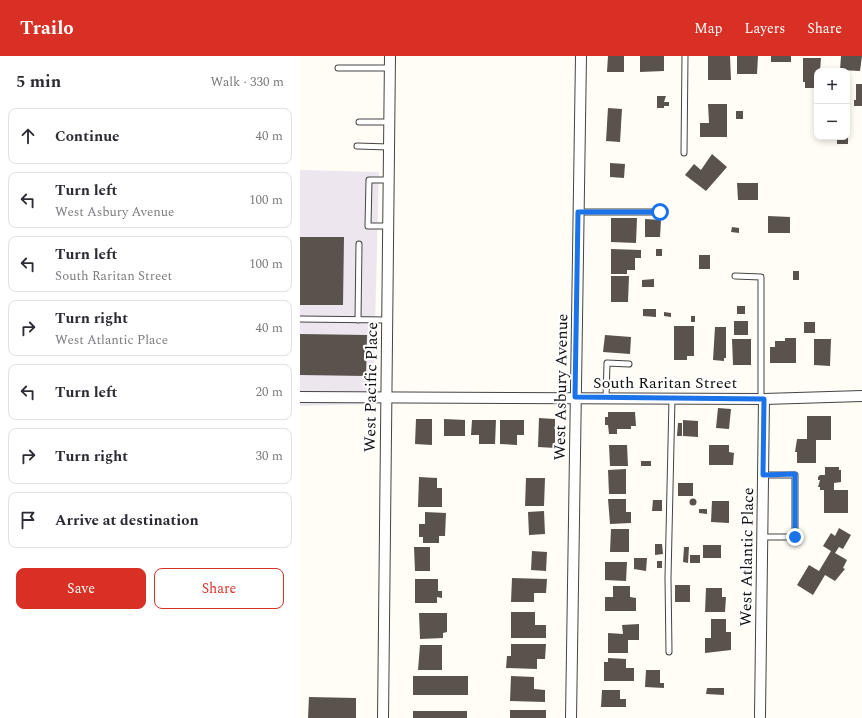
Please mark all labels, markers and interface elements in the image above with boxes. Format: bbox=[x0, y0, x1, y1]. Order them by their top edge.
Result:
text: Trailo bbox=[20, 14, 74, 43]
text: Map bbox=[694, 18, 723, 39]
text: Layers bbox=[745, 18, 785, 39]
text: Share bbox=[807, 18, 842, 39]
map controls bbox=[814, 68, 850, 140]
button: + bbox=[814, 68, 850, 104]
text: 5 min bbox=[16, 69, 61, 95]
text: Walk · 330 m bbox=[210, 72, 284, 92]
button: − bbox=[814, 104, 850, 140]
icon: ahead bbox=[17, 125, 39, 147]
text: Continue bbox=[55, 125, 120, 148]
text: 40 m bbox=[256, 126, 283, 146]
text: Turn left bbox=[55, 179, 117, 202]
icon: left bbox=[17, 189, 39, 211]
text: 100 m bbox=[249, 190, 283, 210]
text: West Asbury Avenue bbox=[55, 202, 174, 222]
route start bbox=[651, 203, 669, 221]
text: Turn left bbox=[55, 243, 117, 266]
icon: left bbox=[17, 253, 39, 275]
text: 100 m bbox=[249, 254, 283, 274]
text: South Raritan Street bbox=[55, 266, 172, 286]
text: Turn right bbox=[55, 307, 128, 330]
street label: West Asbury Avenue bbox=[548, 313, 574, 461]
icon: right bbox=[17, 317, 39, 339]
text: 40 m bbox=[256, 318, 283, 338]
street label: West Pacific Place bbox=[358, 322, 384, 452]
text: West Atlantic Place bbox=[55, 330, 168, 350]
street label: South Raritan Street bbox=[593, 371, 737, 395]
icon: left bbox=[17, 381, 39, 403]
text: Turn left bbox=[55, 381, 117, 404]
text: 20 m bbox=[256, 382, 283, 402]
icon: right bbox=[17, 445, 39, 467]
text: Turn right bbox=[55, 445, 128, 468]
text: 30 m bbox=[256, 446, 283, 466]
street label: West Atlantic Place bbox=[734, 487, 760, 627]
icon: arrive bbox=[17, 509, 39, 531]
text: Arrive at destination bbox=[55, 509, 199, 532]
route end bbox=[786, 528, 804, 546]
button: Save bbox=[16, 568, 146, 609]
button: Share bbox=[154, 568, 284, 609]

